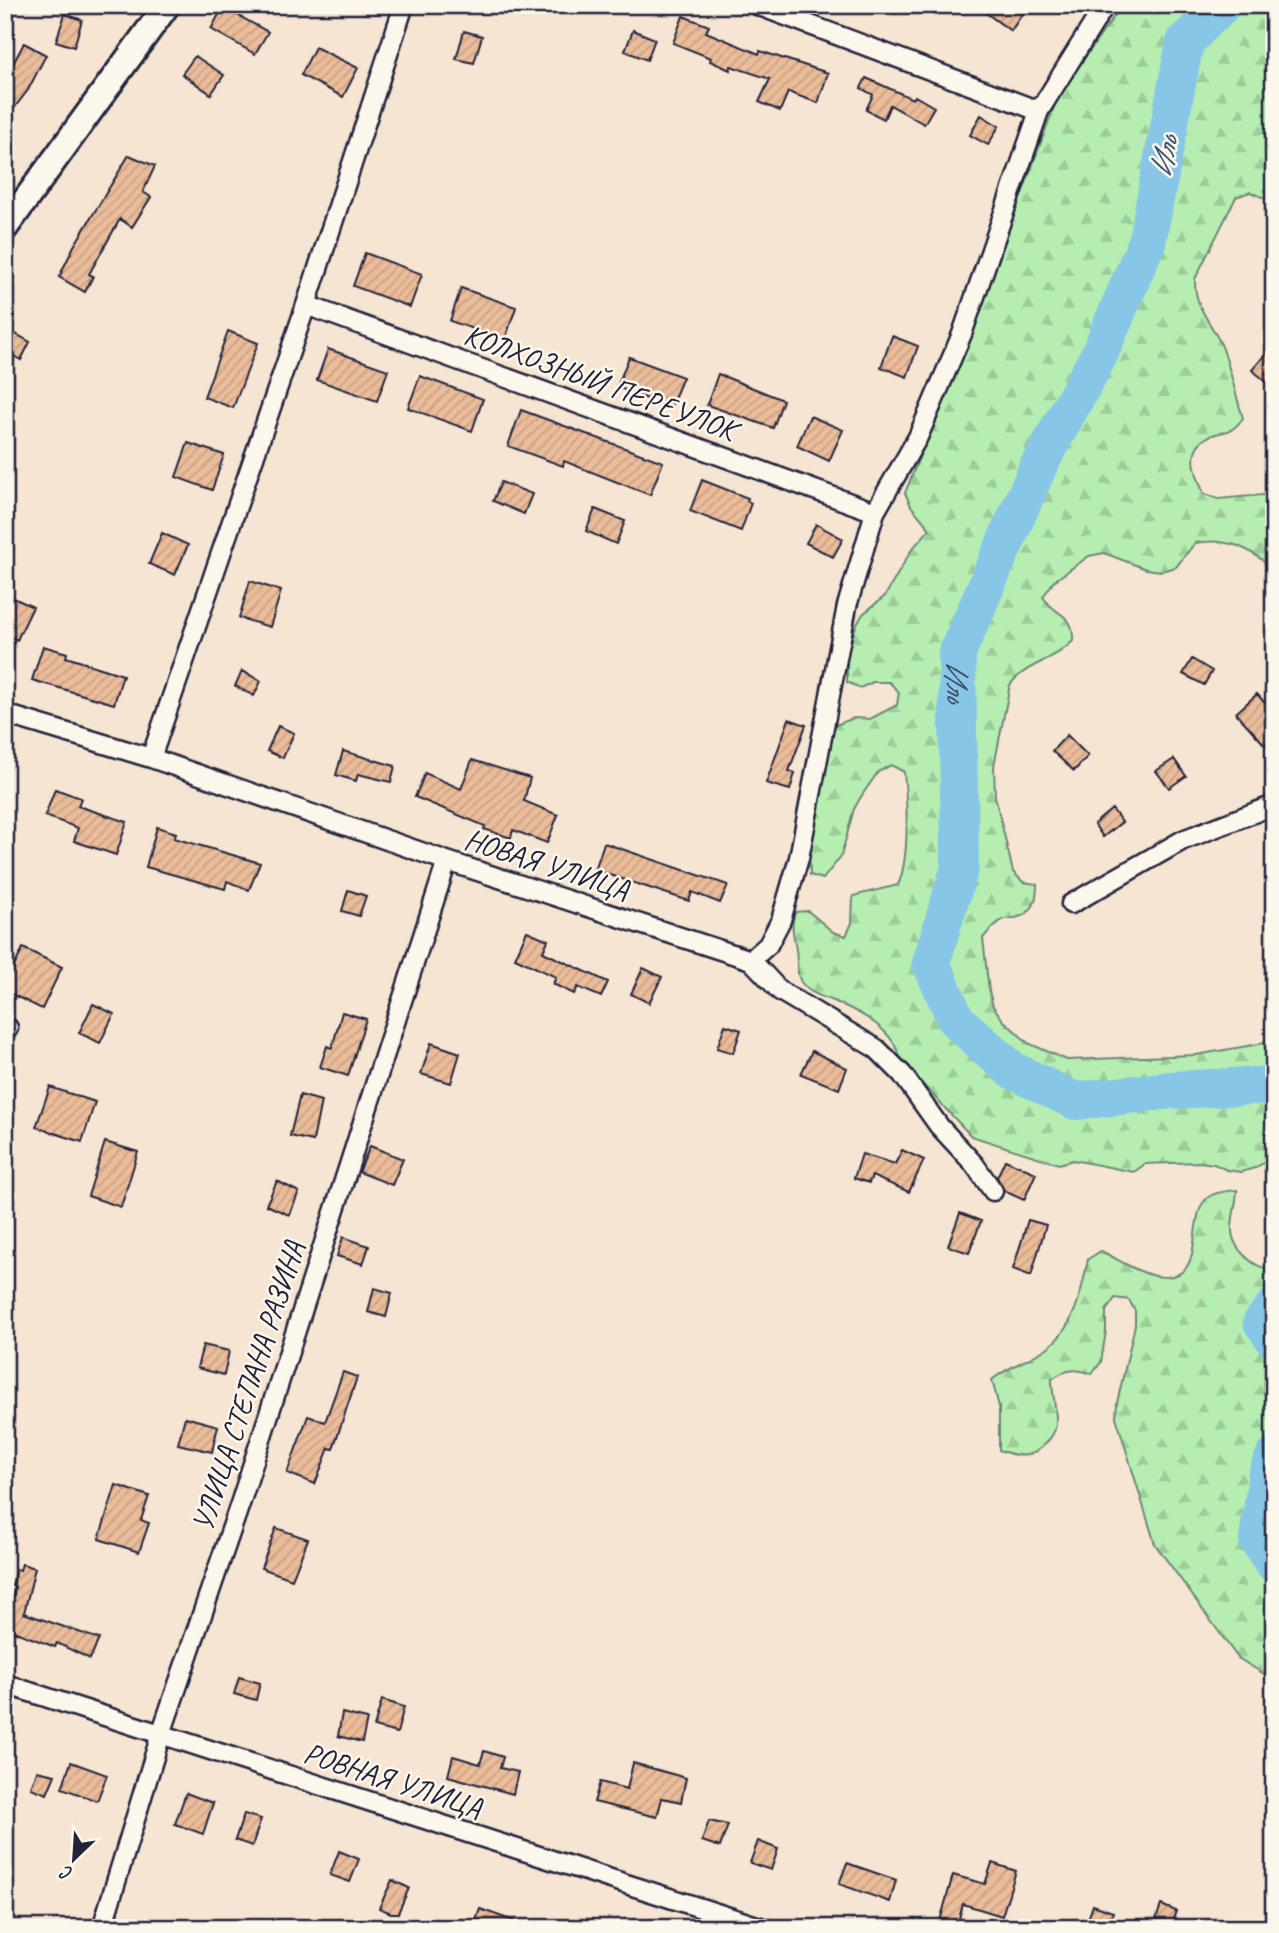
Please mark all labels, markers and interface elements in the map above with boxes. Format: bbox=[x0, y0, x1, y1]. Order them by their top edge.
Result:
water label: Иль bbox=[1140, 129, 1188, 181]
street label: КОЛХОЗНЫЙ ПЕРЕУЛОК bbox=[459, 315, 747, 451]
water label: Иль bbox=[936, 661, 978, 706]
street label: НОВАЯ УЛИЦА bbox=[460, 820, 635, 909]
street label: УЛИЦА СТЕПАНА РАЗИНА bbox=[183, 1235, 313, 1536]
street label: РОВНАЯ УЛИЦА bbox=[299, 1733, 488, 1827]
north arrow bbox=[38, 1825, 108, 1895]
text: С bbox=[56, 1860, 77, 1886]

